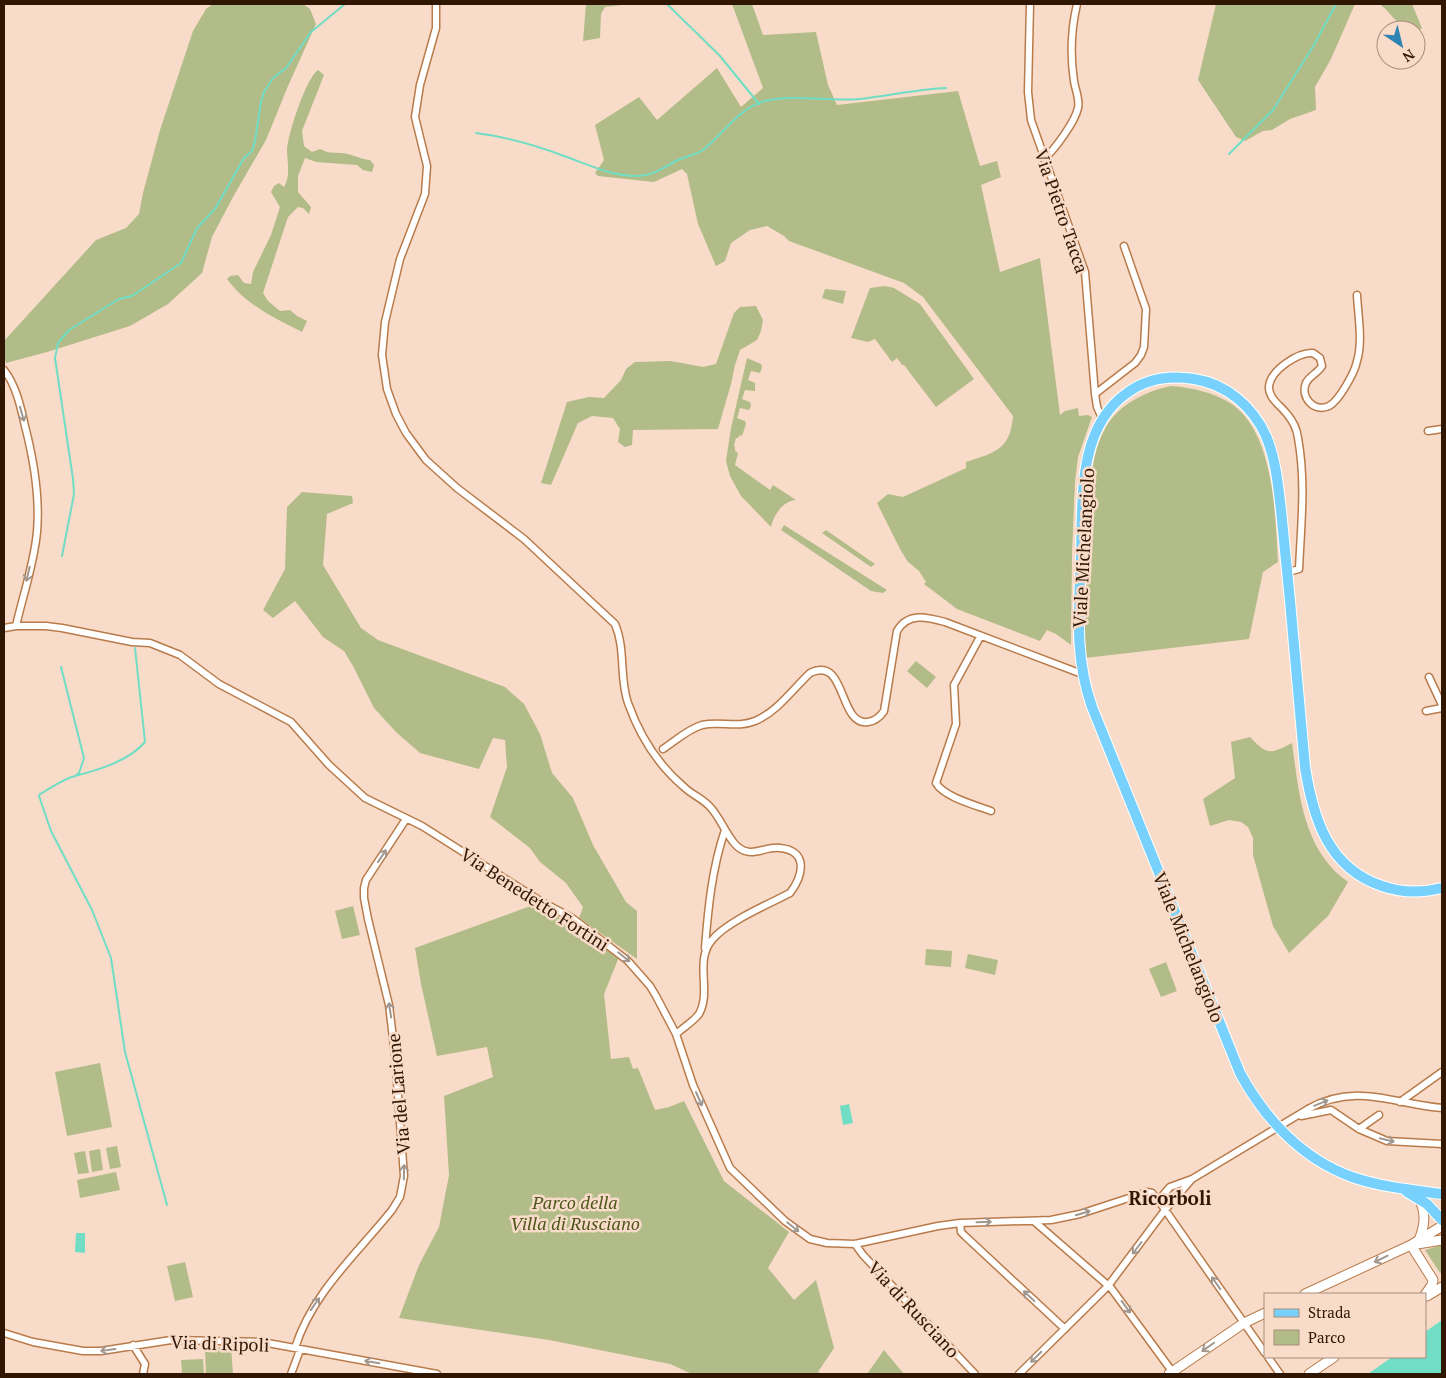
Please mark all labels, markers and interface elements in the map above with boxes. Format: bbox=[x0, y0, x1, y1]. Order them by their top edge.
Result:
north arrow bbox=[1376, 20, 1426, 70]
text: N bbox=[1399, 45, 1419, 67]
street label: Via Pietro Tacca bbox=[1030, 146, 1094, 276]
one-way arrow bbox=[18, 406, 27, 422]
street label: Viale Michelangiolo bbox=[1067, 467, 1099, 629]
one-way arrow bbox=[23, 566, 32, 582]
street label: Via Benedetto Fortini bbox=[456, 842, 614, 956]
one-way arrow bbox=[376, 849, 387, 863]
street label: Viale Michelangiolo bbox=[1148, 868, 1230, 1026]
one-way arrow bbox=[617, 952, 630, 963]
one-way arrow bbox=[384, 1003, 394, 1019]
street label: Via del Larione bbox=[381, 1033, 415, 1155]
one-way arrow bbox=[694, 1091, 704, 1106]
one-way arrow bbox=[1312, 1098, 1328, 1107]
one-way arrow bbox=[1379, 1136, 1395, 1145]
one-way arrow bbox=[399, 1164, 409, 1180]
district label: Ricorboli bbox=[1128, 1185, 1212, 1210]
park label: Parco della Villa di Rusciano bbox=[510, 1190, 640, 1235]
one-way arrow bbox=[1075, 1207, 1091, 1217]
one-way arrow bbox=[976, 1218, 992, 1227]
one-way arrow bbox=[786, 1222, 799, 1233]
one-way arrow bbox=[1131, 1241, 1142, 1254]
street label: Via di Rusciano bbox=[863, 1255, 965, 1363]
one-way arrow bbox=[1374, 1255, 1389, 1264]
one-way arrow bbox=[1211, 1276, 1221, 1290]
one-way arrow bbox=[1023, 1290, 1036, 1301]
legend bbox=[1264, 1293, 1426, 1358]
one-way arrow bbox=[310, 1297, 320, 1311]
one-way arrow bbox=[1120, 1300, 1131, 1313]
text: Strada bbox=[1308, 1302, 1351, 1322]
text: Parco bbox=[1308, 1327, 1345, 1347]
street label: Via di Ripoli bbox=[170, 1329, 270, 1357]
one-way arrow bbox=[1201, 1342, 1215, 1352]
one-way arrow bbox=[100, 1345, 116, 1355]
one-way arrow bbox=[1030, 1351, 1043, 1363]
one-way arrow bbox=[364, 1357, 380, 1367]

